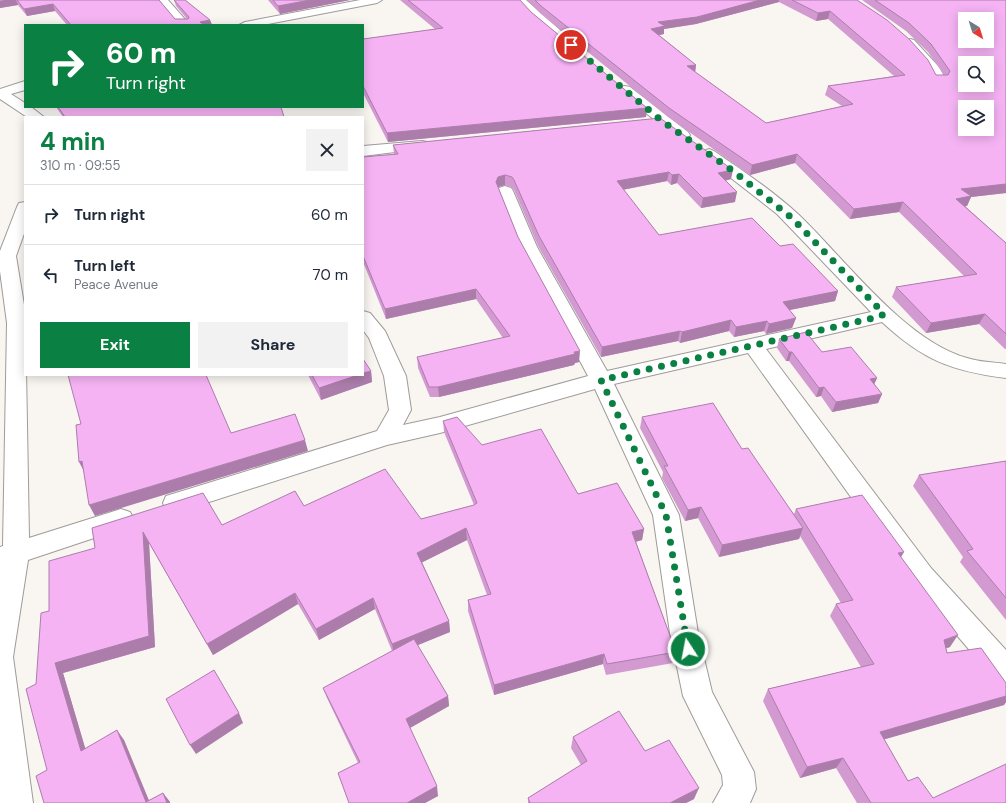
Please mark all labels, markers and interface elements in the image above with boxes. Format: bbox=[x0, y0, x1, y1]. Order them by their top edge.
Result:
north arrow bbox=[958, 12, 994, 48]
map controls bbox=[958, 12, 994, 136]
pin bbox=[554, 28, 588, 62]
icon: arrive bbox=[560, 34, 582, 56]
text: 60 m bbox=[106, 35, 176, 72]
icon: right bbox=[40, 40, 92, 92]
button: search bbox=[958, 56, 994, 92]
text: Turn right bbox=[106, 71, 186, 95]
button: layers bbox=[958, 100, 994, 136]
text: 4 min bbox=[40, 126, 105, 157]
button: close bbox=[306, 129, 348, 171]
text: 310 m · 09:55 bbox=[40, 157, 120, 174]
icon: right bbox=[40, 204, 62, 226]
text: Turn right bbox=[74, 205, 145, 225]
text: 60 m bbox=[311, 205, 348, 225]
text: Turn left bbox=[74, 256, 135, 276]
icon: left bbox=[40, 264, 62, 286]
text: 70 m bbox=[313, 265, 348, 285]
text: Peace Avenue bbox=[74, 276, 158, 293]
button: Exit bbox=[40, 322, 190, 368]
button: Share bbox=[198, 322, 348, 368]
position arrow bbox=[667, 628, 709, 670]

